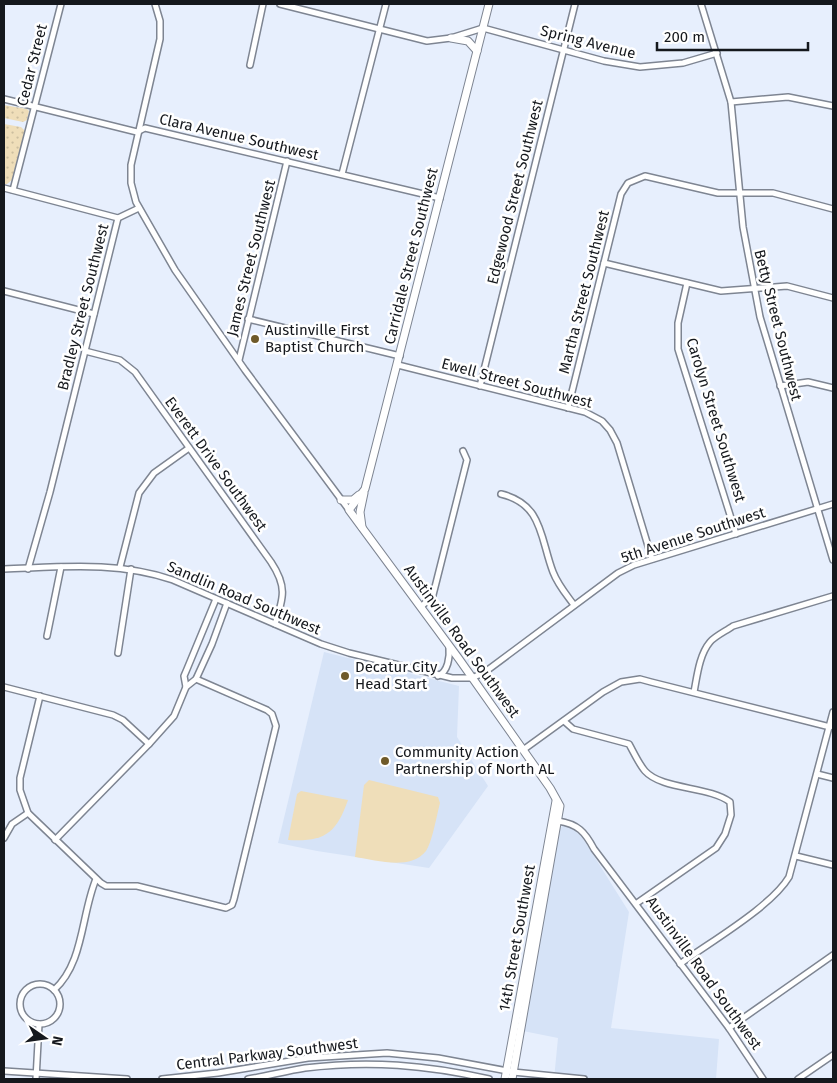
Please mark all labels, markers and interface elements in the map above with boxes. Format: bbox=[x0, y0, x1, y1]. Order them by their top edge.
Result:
scale bar bbox=[657, 20, 808, 52]
street label: Spring Avenue bbox=[539, 21, 637, 63]
street label: Cedar Street bbox=[13, 22, 51, 108]
text: 200 m bbox=[664, 28, 705, 46]
street label: Edgewood Street Southwest bbox=[483, 97, 547, 286]
street label: Clara Avenue Southwest bbox=[158, 110, 321, 164]
street label: Carridale Street Southwest bbox=[380, 165, 442, 346]
street label: James Street Southwest bbox=[223, 177, 279, 338]
street label: Martha Street Southwest bbox=[555, 208, 613, 376]
street label: Bradley Street Southwest bbox=[54, 221, 113, 392]
street label: Betty Street Southwest bbox=[750, 247, 806, 403]
place label: Austinville First Baptist Church bbox=[265, 321, 370, 356]
marker: Austinville First Baptist Church bbox=[249, 333, 261, 345]
street label: Carolyn Street Southwest bbox=[682, 336, 750, 505]
street label: Ewell Street Southwest bbox=[440, 354, 595, 412]
street label: Everett Drive Southwest bbox=[161, 393, 271, 535]
street label: 5th Avenue Southwest bbox=[619, 503, 768, 567]
street label: Sandlin Road Southwest bbox=[164, 557, 324, 639]
street label: Austinville Road Southwest bbox=[400, 561, 524, 722]
place label: Decatur City Head Start bbox=[355, 658, 438, 693]
marker: Decatur City Head Start bbox=[339, 670, 351, 682]
place label: Community Action Partnership of North AL bbox=[395, 743, 555, 778]
marker: Community Action Partnership of North AL bbox=[379, 755, 391, 767]
street label: 14th Street Southwest bbox=[495, 863, 539, 1013]
street label: Austinville Road Southwest bbox=[642, 893, 766, 1054]
north arrow bbox=[20, 1013, 70, 1063]
text: N bbox=[48, 1034, 67, 1047]
street label: Central Parkway Southwest bbox=[175, 1034, 359, 1074]

